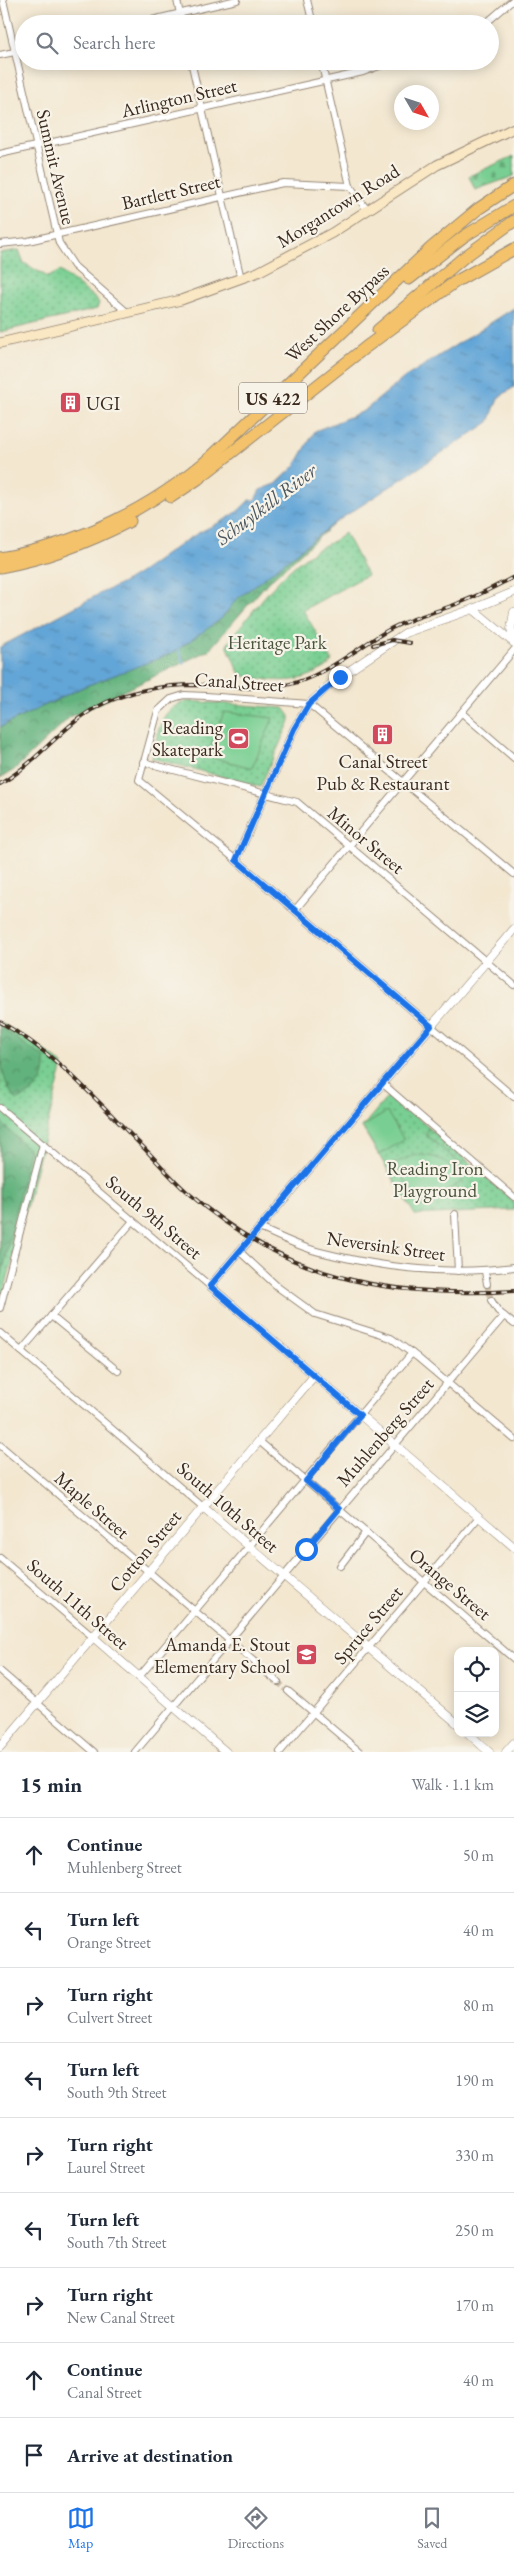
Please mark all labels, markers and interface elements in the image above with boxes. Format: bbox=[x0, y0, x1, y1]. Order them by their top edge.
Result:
search box bbox=[15, 15, 499, 70]
icon: search bbox=[33, 29, 61, 57]
text: Search here bbox=[73, 30, 155, 55]
street label: Arlington Street bbox=[118, 73, 239, 124]
north arrow bbox=[394, 85, 439, 130]
street label: Summit Avenue bbox=[31, 107, 81, 227]
street label: Morgantown Road bbox=[272, 158, 404, 254]
street label: Bartlett Street bbox=[119, 169, 223, 215]
street label: West Shore Bypass bbox=[280, 258, 394, 368]
road number: US 422 bbox=[239, 382, 307, 413]
building icon: UGI bbox=[58, 391, 82, 415]
place label: UGI bbox=[86, 391, 121, 416]
water label: Schuylkill River bbox=[209, 457, 323, 551]
park label: Heritage Park bbox=[227, 630, 328, 655]
street label: Canal Street bbox=[194, 666, 284, 698]
route end bbox=[329, 666, 352, 689]
place label: Reading Skatepark bbox=[152, 715, 224, 762]
building icon: Canal Street Pub & Restaurant bbox=[371, 723, 395, 747]
sports icon: Reading Skatepark bbox=[227, 726, 251, 750]
place label: Canal Street Pub & Restaurant bbox=[317, 749, 449, 796]
street label: Minor Street bbox=[322, 800, 410, 880]
park label: Reading Iron Playground bbox=[386, 1156, 484, 1203]
street label: South 9th Street bbox=[101, 1169, 207, 1265]
street label: Neversink Street bbox=[325, 1225, 447, 1267]
street label: Muhlenberg Street bbox=[331, 1372, 439, 1492]
street label: South 10th Street bbox=[172, 1456, 284, 1558]
street label: Maple Street bbox=[49, 1466, 135, 1544]
street label: Cotton Street bbox=[103, 1505, 187, 1597]
route start bbox=[295, 1538, 318, 1561]
street label: Orange Street bbox=[404, 1542, 496, 1626]
street label: South 11th Street bbox=[22, 1553, 134, 1655]
street label: Spruce Street bbox=[328, 1580, 408, 1670]
place label: Amanda E. Stout Elementary School bbox=[154, 1632, 290, 1679]
school or university icon: Amanda E. Stout Elementary School bbox=[294, 1643, 318, 1667]
map controls bbox=[454, 1647, 499, 1737]
button: locate bbox=[454, 1647, 499, 1692]
button: layers bbox=[454, 1692, 499, 1737]
text: 15 min bbox=[20, 1771, 82, 1798]
text: Walk · 1.1 km bbox=[411, 1774, 494, 1795]
text: Continue bbox=[67, 1832, 142, 1857]
icon: ahead bbox=[20, 1841, 48, 1869]
text: 50 m bbox=[463, 1845, 494, 1866]
text: Muhlenberg Street bbox=[67, 1857, 182, 1878]
text: Turn left bbox=[67, 1907, 139, 1932]
icon: left bbox=[20, 1916, 48, 1944]
text: 40 m bbox=[463, 1920, 494, 1941]
text: Orange Street bbox=[67, 1932, 151, 1953]
text: Turn right bbox=[67, 1982, 153, 2007]
icon: right bbox=[20, 1991, 48, 2019]
text: 80 m bbox=[463, 1995, 494, 2016]
text: Culvert Street bbox=[67, 2007, 152, 2028]
text: Turn left bbox=[67, 2057, 139, 2082]
icon: left bbox=[20, 2066, 48, 2094]
text: 190 m bbox=[455, 2070, 494, 2091]
text: South 9th Street bbox=[67, 2082, 167, 2103]
text: Turn right bbox=[67, 2132, 153, 2157]
icon: right bbox=[20, 2141, 48, 2169]
text: 330 m bbox=[455, 2145, 494, 2166]
text: Laurel Street bbox=[67, 2157, 145, 2178]
text: Turn left bbox=[67, 2207, 139, 2232]
icon: left bbox=[20, 2216, 48, 2244]
text: 250 m bbox=[455, 2220, 494, 2241]
text: South 7th Street bbox=[67, 2232, 167, 2253]
text: Turn right bbox=[67, 2282, 153, 2307]
icon: right bbox=[20, 2291, 48, 2319]
text: 170 m bbox=[455, 2295, 494, 2316]
text: New Canal Street bbox=[67, 2307, 175, 2328]
text: Continue bbox=[67, 2357, 142, 2382]
icon: ahead bbox=[20, 2366, 48, 2394]
text: 40 m bbox=[463, 2370, 494, 2391]
text: Canal Street bbox=[67, 2382, 142, 2403]
icon: arrive bbox=[20, 2441, 48, 2469]
text: Arrive at destination bbox=[67, 2443, 233, 2468]
tab: Map bbox=[67, 2504, 95, 2552]
tab: Directions bbox=[228, 2504, 284, 2552]
tab: Saved bbox=[417, 2504, 447, 2552]

